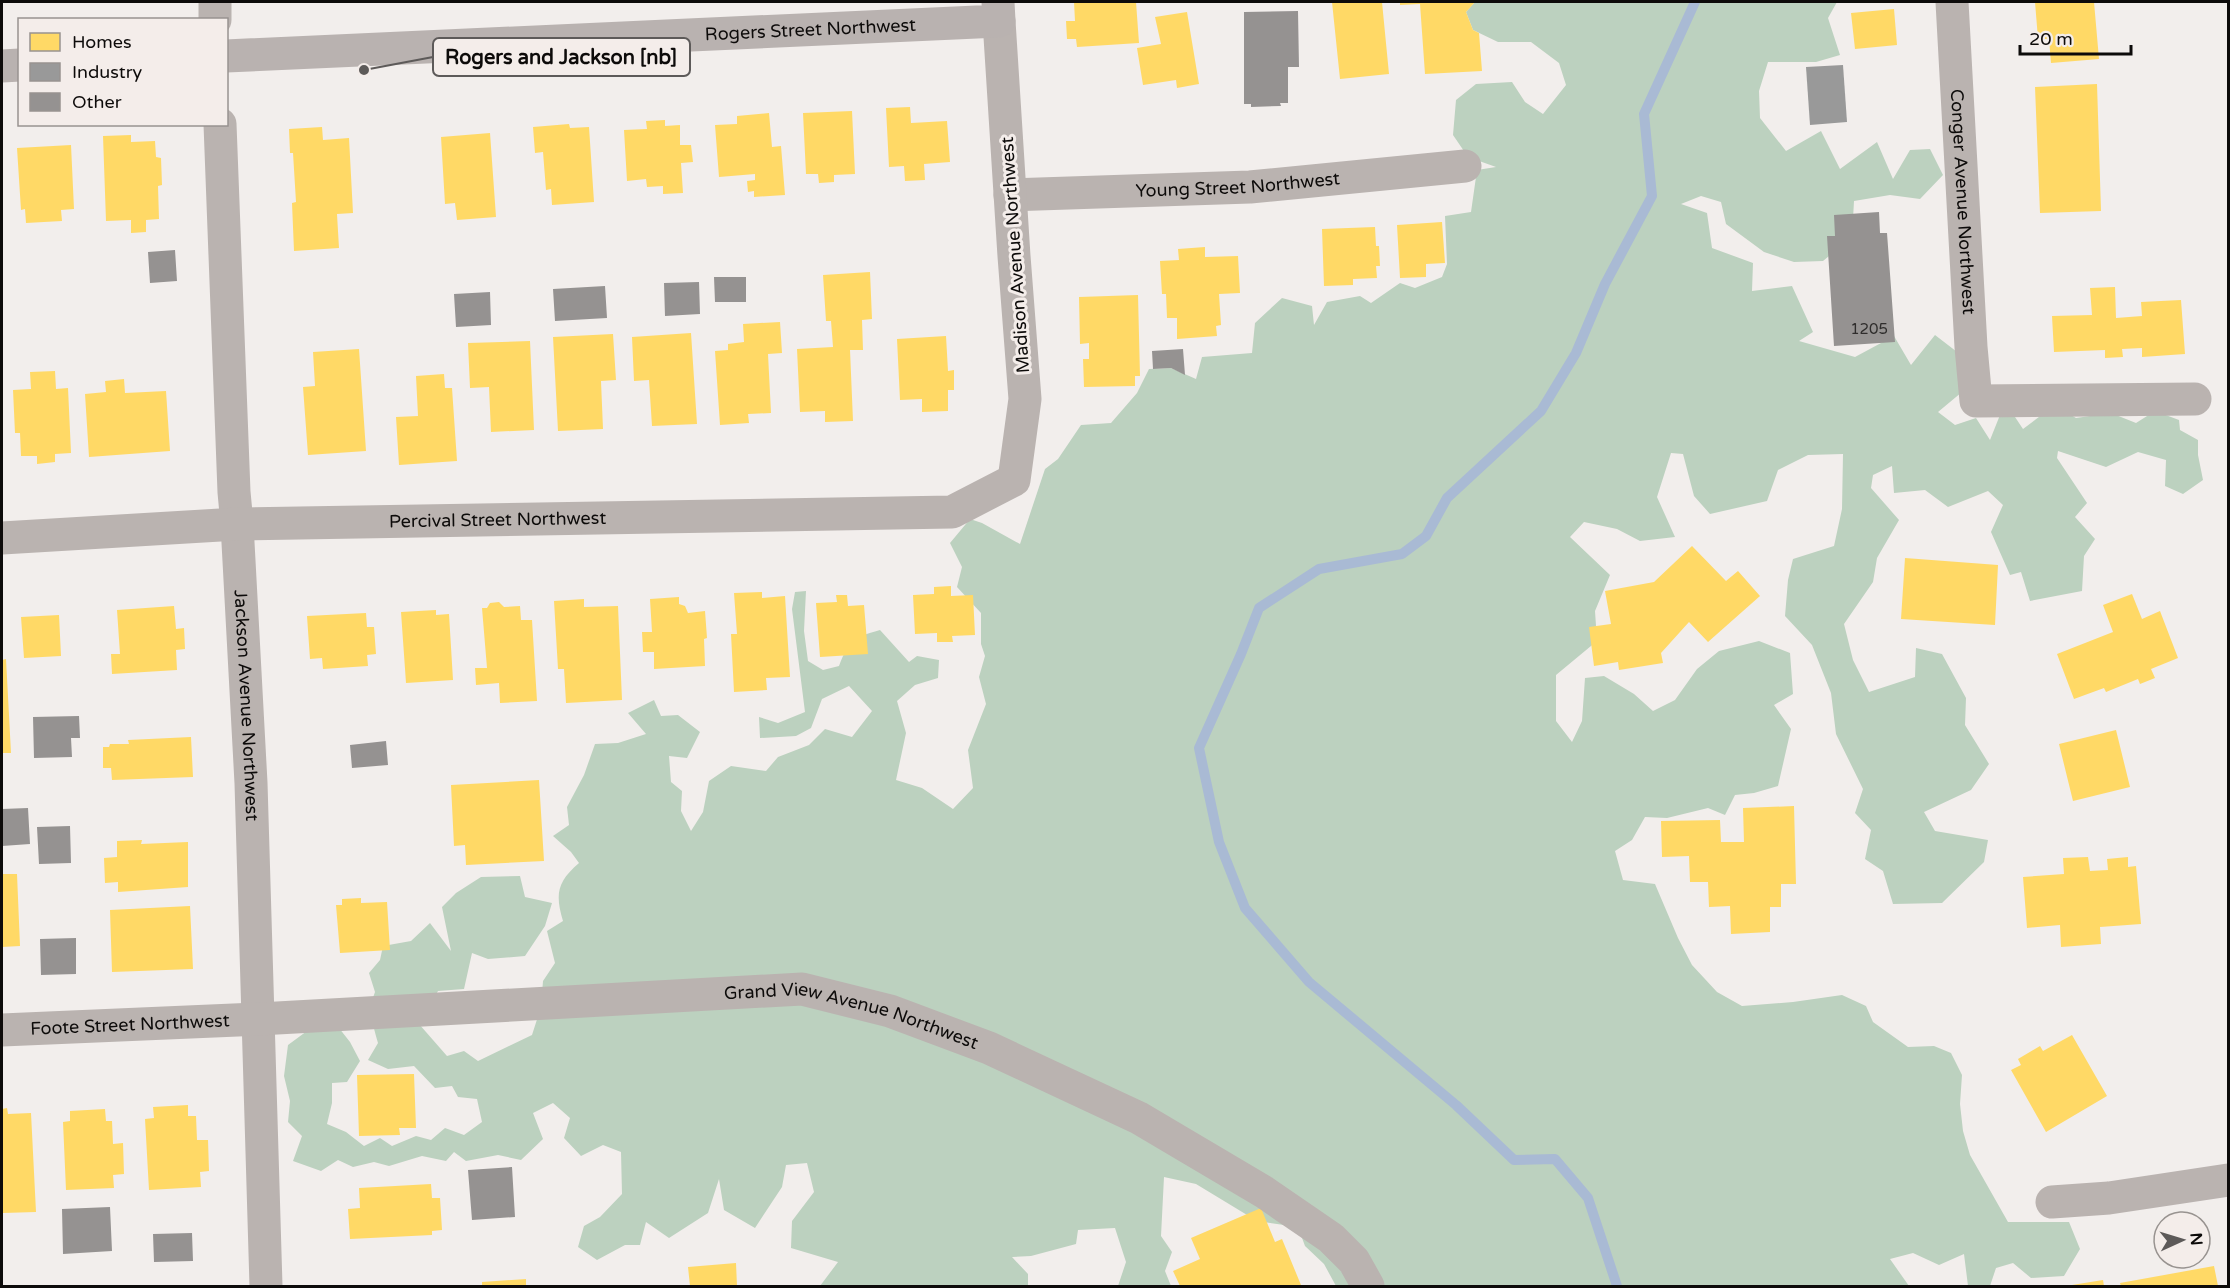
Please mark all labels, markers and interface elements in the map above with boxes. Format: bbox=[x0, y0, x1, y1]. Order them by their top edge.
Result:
street label: Rogers Street Northwest bbox=[704, 14, 917, 45]
legend bbox=[18, 18, 228, 126]
scale bar bbox=[2020, 18, 2131, 56]
text: 20 m bbox=[2029, 28, 2073, 50]
text: Homes bbox=[72, 31, 132, 53]
callout: Rogers and Jackson [nb] bbox=[433, 38, 690, 76]
text: Rogers and Jackson [nb] bbox=[445, 46, 677, 70]
text: Industry bbox=[72, 61, 143, 83]
street label: Conger Avenue Northwest bbox=[1946, 88, 1980, 315]
text: Other bbox=[72, 91, 122, 113]
street label: Madison Avenue Northwest bbox=[996, 136, 1034, 374]
street label: Young Street Northwest bbox=[1135, 167, 1341, 202]
house number: 1205 bbox=[1850, 320, 1888, 338]
street label: Percival Street Northwest bbox=[389, 507, 606, 532]
street label: Jackson Avenue Northwest bbox=[230, 589, 263, 822]
street label: Grand View Avenue Northwest bbox=[723, 977, 981, 1054]
street label: Foote Street Northwest bbox=[30, 1009, 230, 1040]
north arrow bbox=[2152, 1210, 2212, 1270]
text: N bbox=[2186, 1232, 2206, 1246]

